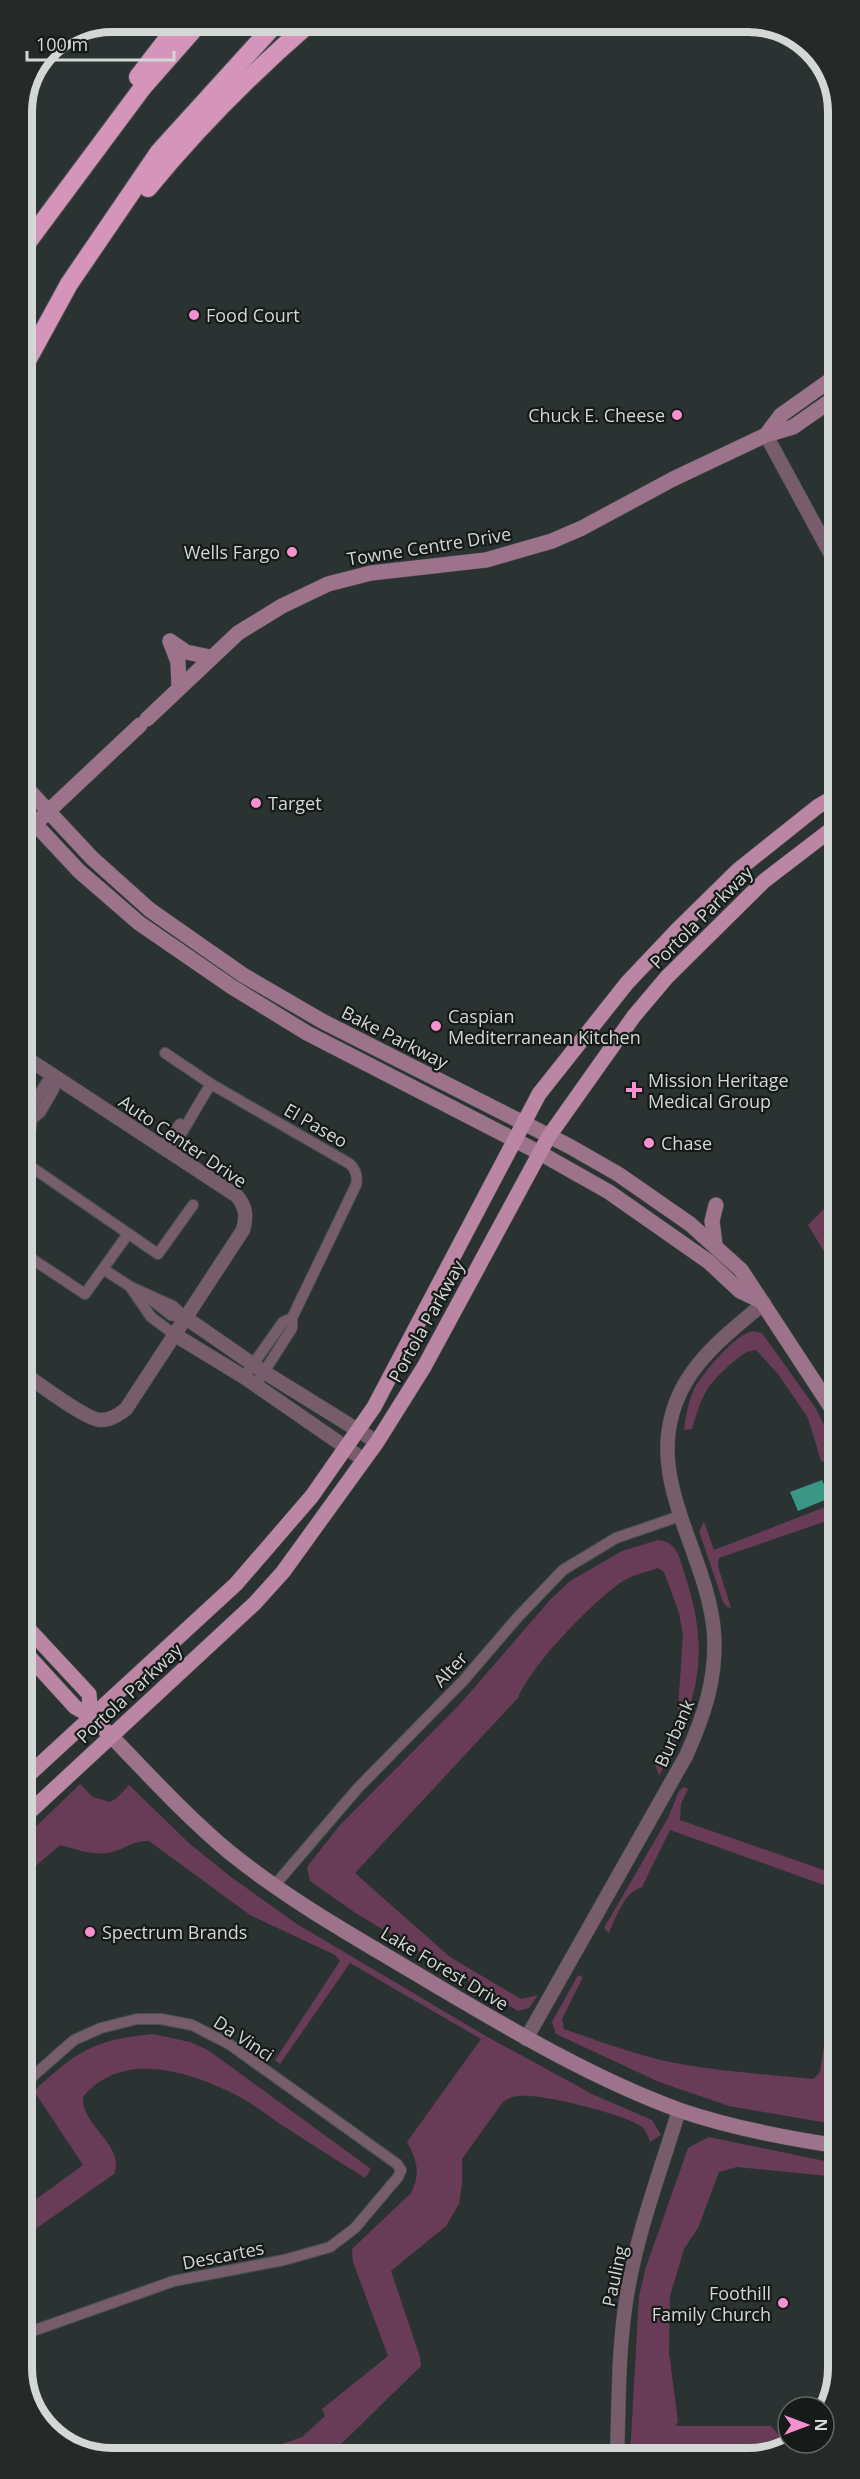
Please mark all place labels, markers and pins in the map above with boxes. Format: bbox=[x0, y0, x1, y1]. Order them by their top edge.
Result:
place label: Food Court bbox=[206, 303, 300, 327]
marker: Food Court bbox=[187, 308, 201, 322]
place label: Chuck E. Cheese bbox=[528, 403, 665, 427]
marker: Chuck E. Cheese bbox=[670, 408, 684, 422]
place label: Wells Fargo bbox=[184, 540, 280, 564]
marker: Wells Fargo bbox=[285, 545, 299, 559]
place label: Target bbox=[268, 791, 322, 815]
marker: Target bbox=[249, 796, 263, 810]
place label: Caspian Mediterranean Kitchen bbox=[448, 1004, 641, 1049]
marker: Caspian Mediterranean Kitchen bbox=[429, 1019, 443, 1033]
place label: Mission Heritage Medical Group bbox=[648, 1068, 789, 1113]
marker: Mission Heritage Medical Group bbox=[625, 1081, 643, 1099]
place label: Chase bbox=[661, 1131, 712, 1155]
marker: Chase bbox=[642, 1136, 656, 1150]
place label: Spectrum Brands bbox=[102, 1920, 247, 1944]
marker: Spectrum Brands bbox=[83, 1925, 97, 1939]
place label: Foothill Family Church bbox=[652, 2281, 771, 2326]
marker: Foothill Family Church bbox=[776, 2296, 790, 2310]

